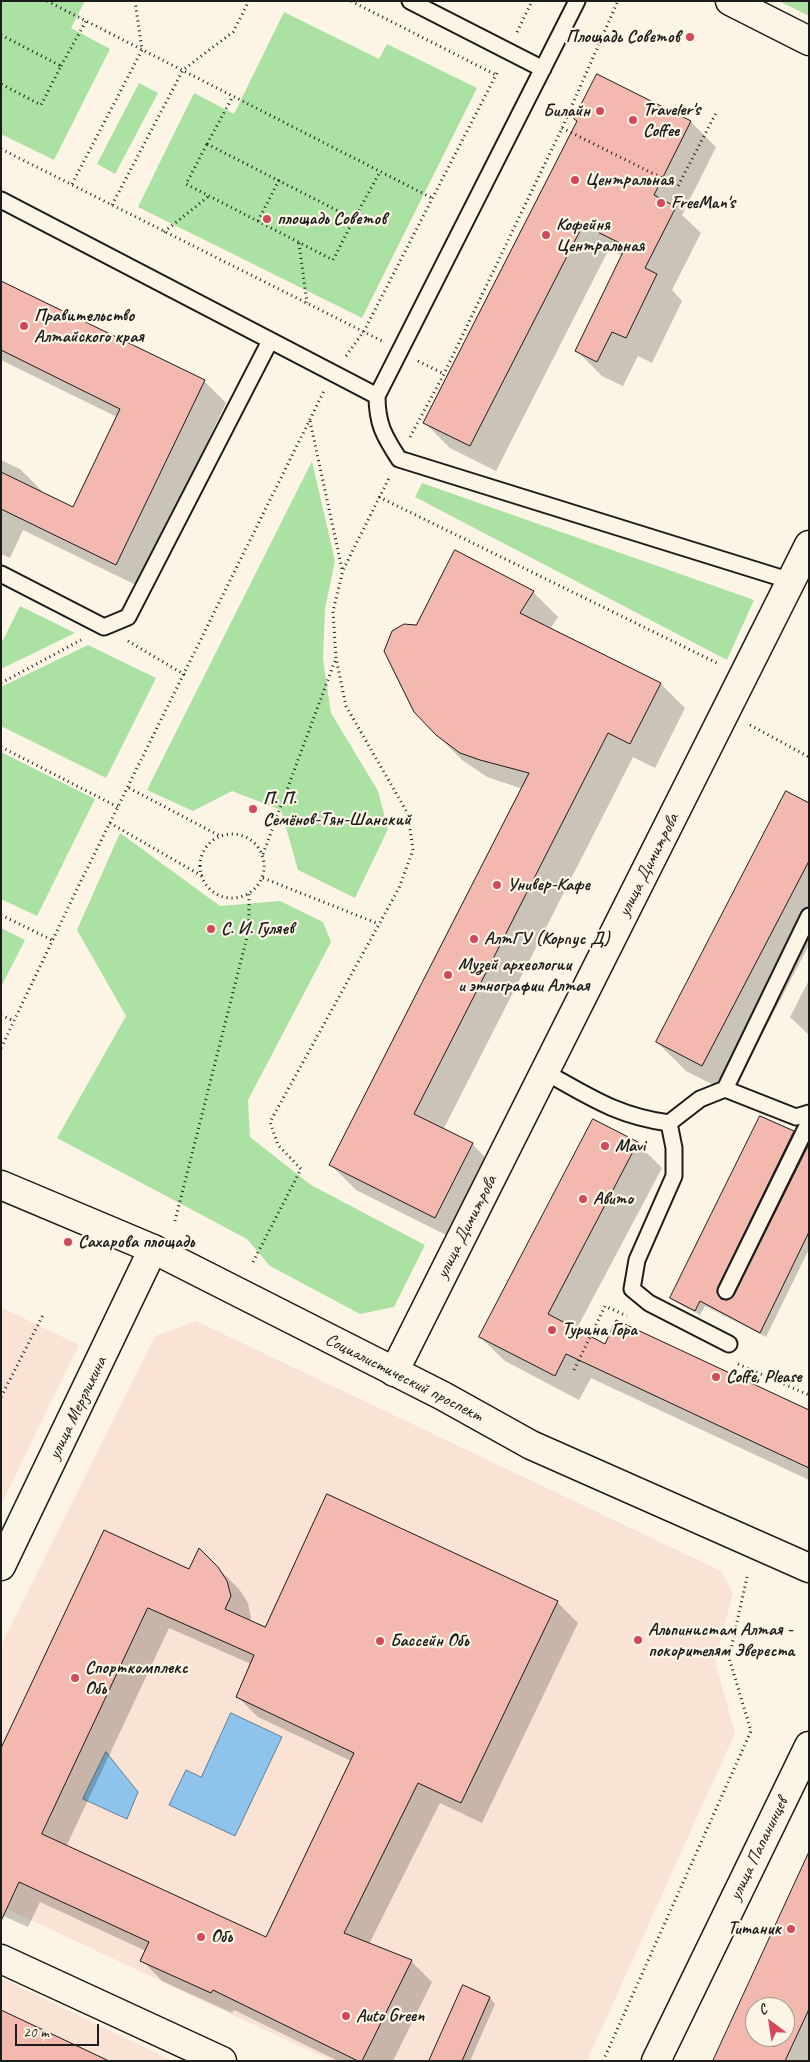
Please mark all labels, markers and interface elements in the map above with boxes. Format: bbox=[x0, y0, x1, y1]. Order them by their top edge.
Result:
place label: Площадь Советов bbox=[566, 26, 680, 48]
marker: Площадь Советов bbox=[684, 31, 696, 43]
place label: Traveler's Coffee bbox=[643, 99, 700, 142]
place label: Билайн bbox=[543, 100, 590, 122]
marker: Билайн bbox=[594, 105, 606, 117]
marker: Traveler's Coffee bbox=[627, 114, 639, 126]
place label: Центральная bbox=[585, 169, 673, 191]
marker: Центральная bbox=[569, 174, 581, 186]
place label: FreeMan's bbox=[671, 192, 735, 214]
marker: FreeMan's bbox=[655, 197, 667, 209]
place label: площадь Советов bbox=[277, 208, 387, 230]
marker: площадь Советов bbox=[261, 213, 273, 225]
place label: Кофейня Центральная bbox=[556, 214, 644, 256]
marker: Кофейня Центральная bbox=[540, 229, 552, 241]
place label: Правительство Алтайского края bbox=[34, 305, 144, 348]
marker: Правительство Алтайского края bbox=[18, 320, 30, 332]
place label: П. П. Семёнов-Тян-Шанский bbox=[263, 788, 411, 831]
marker: П. П. Семёнов-Тян-Шанский bbox=[247, 803, 259, 815]
street label: улица Димитрова bbox=[614, 810, 684, 920]
place label: Универ-Кафе bbox=[507, 874, 590, 896]
marker: Универ-Кафе bbox=[491, 879, 503, 891]
place label: С. И. Гуляев bbox=[221, 918, 294, 940]
marker: С. И. Гуляев bbox=[205, 923, 217, 935]
place label: АлтГУ (Корпус Д) bbox=[484, 928, 609, 950]
marker: АлтГУ (Корпус Д) bbox=[468, 933, 480, 945]
place label: Музей археологии и этнографии Алтая bbox=[458, 954, 589, 996]
marker: Музей археологии и этнографии Алтая bbox=[442, 969, 454, 981]
place label: Mavi bbox=[615, 1135, 645, 1157]
marker: Mavi bbox=[599, 1140, 611, 1152]
street label: улица Димитрова bbox=[432, 1172, 502, 1282]
place label: Авито bbox=[593, 1188, 633, 1210]
marker: Авито bbox=[577, 1193, 589, 1205]
place label: Сахарова площадь bbox=[78, 1231, 194, 1253]
marker: Сахарова площадь bbox=[62, 1236, 74, 1248]
place label: Турина Гора bbox=[562, 1319, 637, 1341]
marker: Турина Гора bbox=[546, 1324, 558, 1336]
street label: Социалистический проспект bbox=[322, 1329, 486, 1427]
street label: улица Мерзликина bbox=[44, 1353, 112, 1463]
place label: Coffe, Please bbox=[726, 1366, 802, 1388]
marker: Coffe, Please bbox=[710, 1371, 722, 1383]
place label: Альпинистам Алтая - покорителям Эвереста bbox=[648, 1619, 794, 1662]
place label: Бассейн Обь bbox=[390, 1630, 469, 1652]
marker: Альпинистам Алтая - покорителям Эвереста bbox=[632, 1634, 644, 1646]
marker: Бассейн Обь bbox=[374, 1635, 386, 1647]
place label: Спорткомплекс Обь bbox=[85, 1657, 188, 1700]
marker: Спорткомплекс Обь bbox=[69, 1672, 81, 1684]
street label: улица Папанинцев bbox=[725, 1794, 793, 1904]
place label: Титаник bbox=[728, 1918, 781, 1940]
marker: Титаник bbox=[785, 1923, 797, 1935]
place label: Обь bbox=[211, 1926, 232, 1948]
marker: Обь bbox=[195, 1931, 207, 1943]
north arrow bbox=[745, 1997, 795, 2047]
text: С bbox=[755, 2001, 770, 2019]
place label: Auto Green bbox=[356, 2005, 424, 2027]
marker: Auto Green bbox=[340, 2010, 352, 2022]
scale bar bbox=[18, 2014, 101, 2046]
text: 20 m bbox=[23, 2023, 49, 2042]

